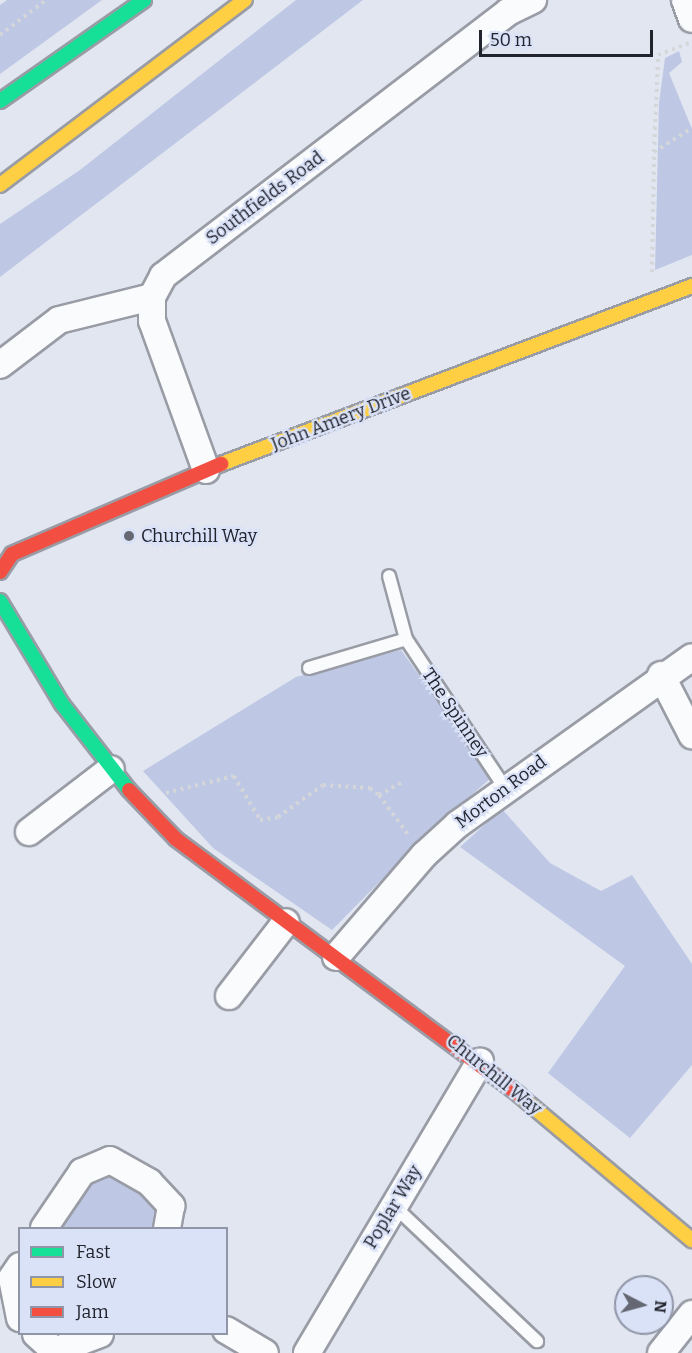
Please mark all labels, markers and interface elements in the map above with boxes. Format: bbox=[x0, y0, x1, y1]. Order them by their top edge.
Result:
scale bar bbox=[482, 18, 656, 56]
text: 50 m bbox=[490, 29, 532, 51]
street label: Southfields Road bbox=[202, 147, 328, 249]
street label: John Amery Drive bbox=[268, 383, 414, 455]
place label: Churchill Way bbox=[141, 525, 257, 547]
marker: Churchill Way bbox=[122, 529, 136, 543]
street label: The Spinney bbox=[417, 664, 493, 762]
street label: Morton Road bbox=[451, 751, 551, 833]
street label: Churchill Way bbox=[442, 1030, 546, 1120]
street label: Poplar Way bbox=[360, 1161, 426, 1253]
legend bbox=[18, 1227, 228, 1335]
text: Fast bbox=[76, 1241, 111, 1263]
text: Slow bbox=[76, 1271, 116, 1293]
north arrow bbox=[614, 1275, 674, 1335]
text: N bbox=[650, 1300, 671, 1314]
text: Jam bbox=[76, 1301, 109, 1323]

